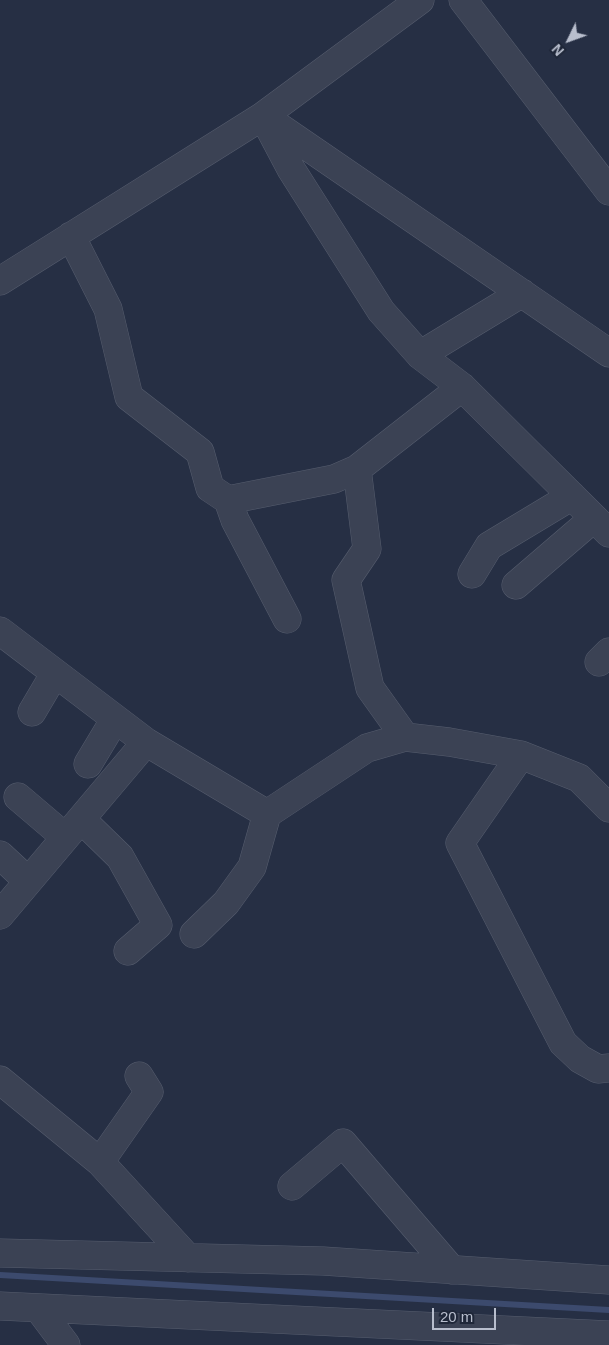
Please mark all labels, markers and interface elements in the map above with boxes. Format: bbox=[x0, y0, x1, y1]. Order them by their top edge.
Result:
north arrow bbox=[544, 15, 594, 65]
text: N bbox=[549, 41, 567, 59]
scale bar bbox=[434, 1298, 498, 1330]
text: 20 m bbox=[440, 1308, 473, 1325]

